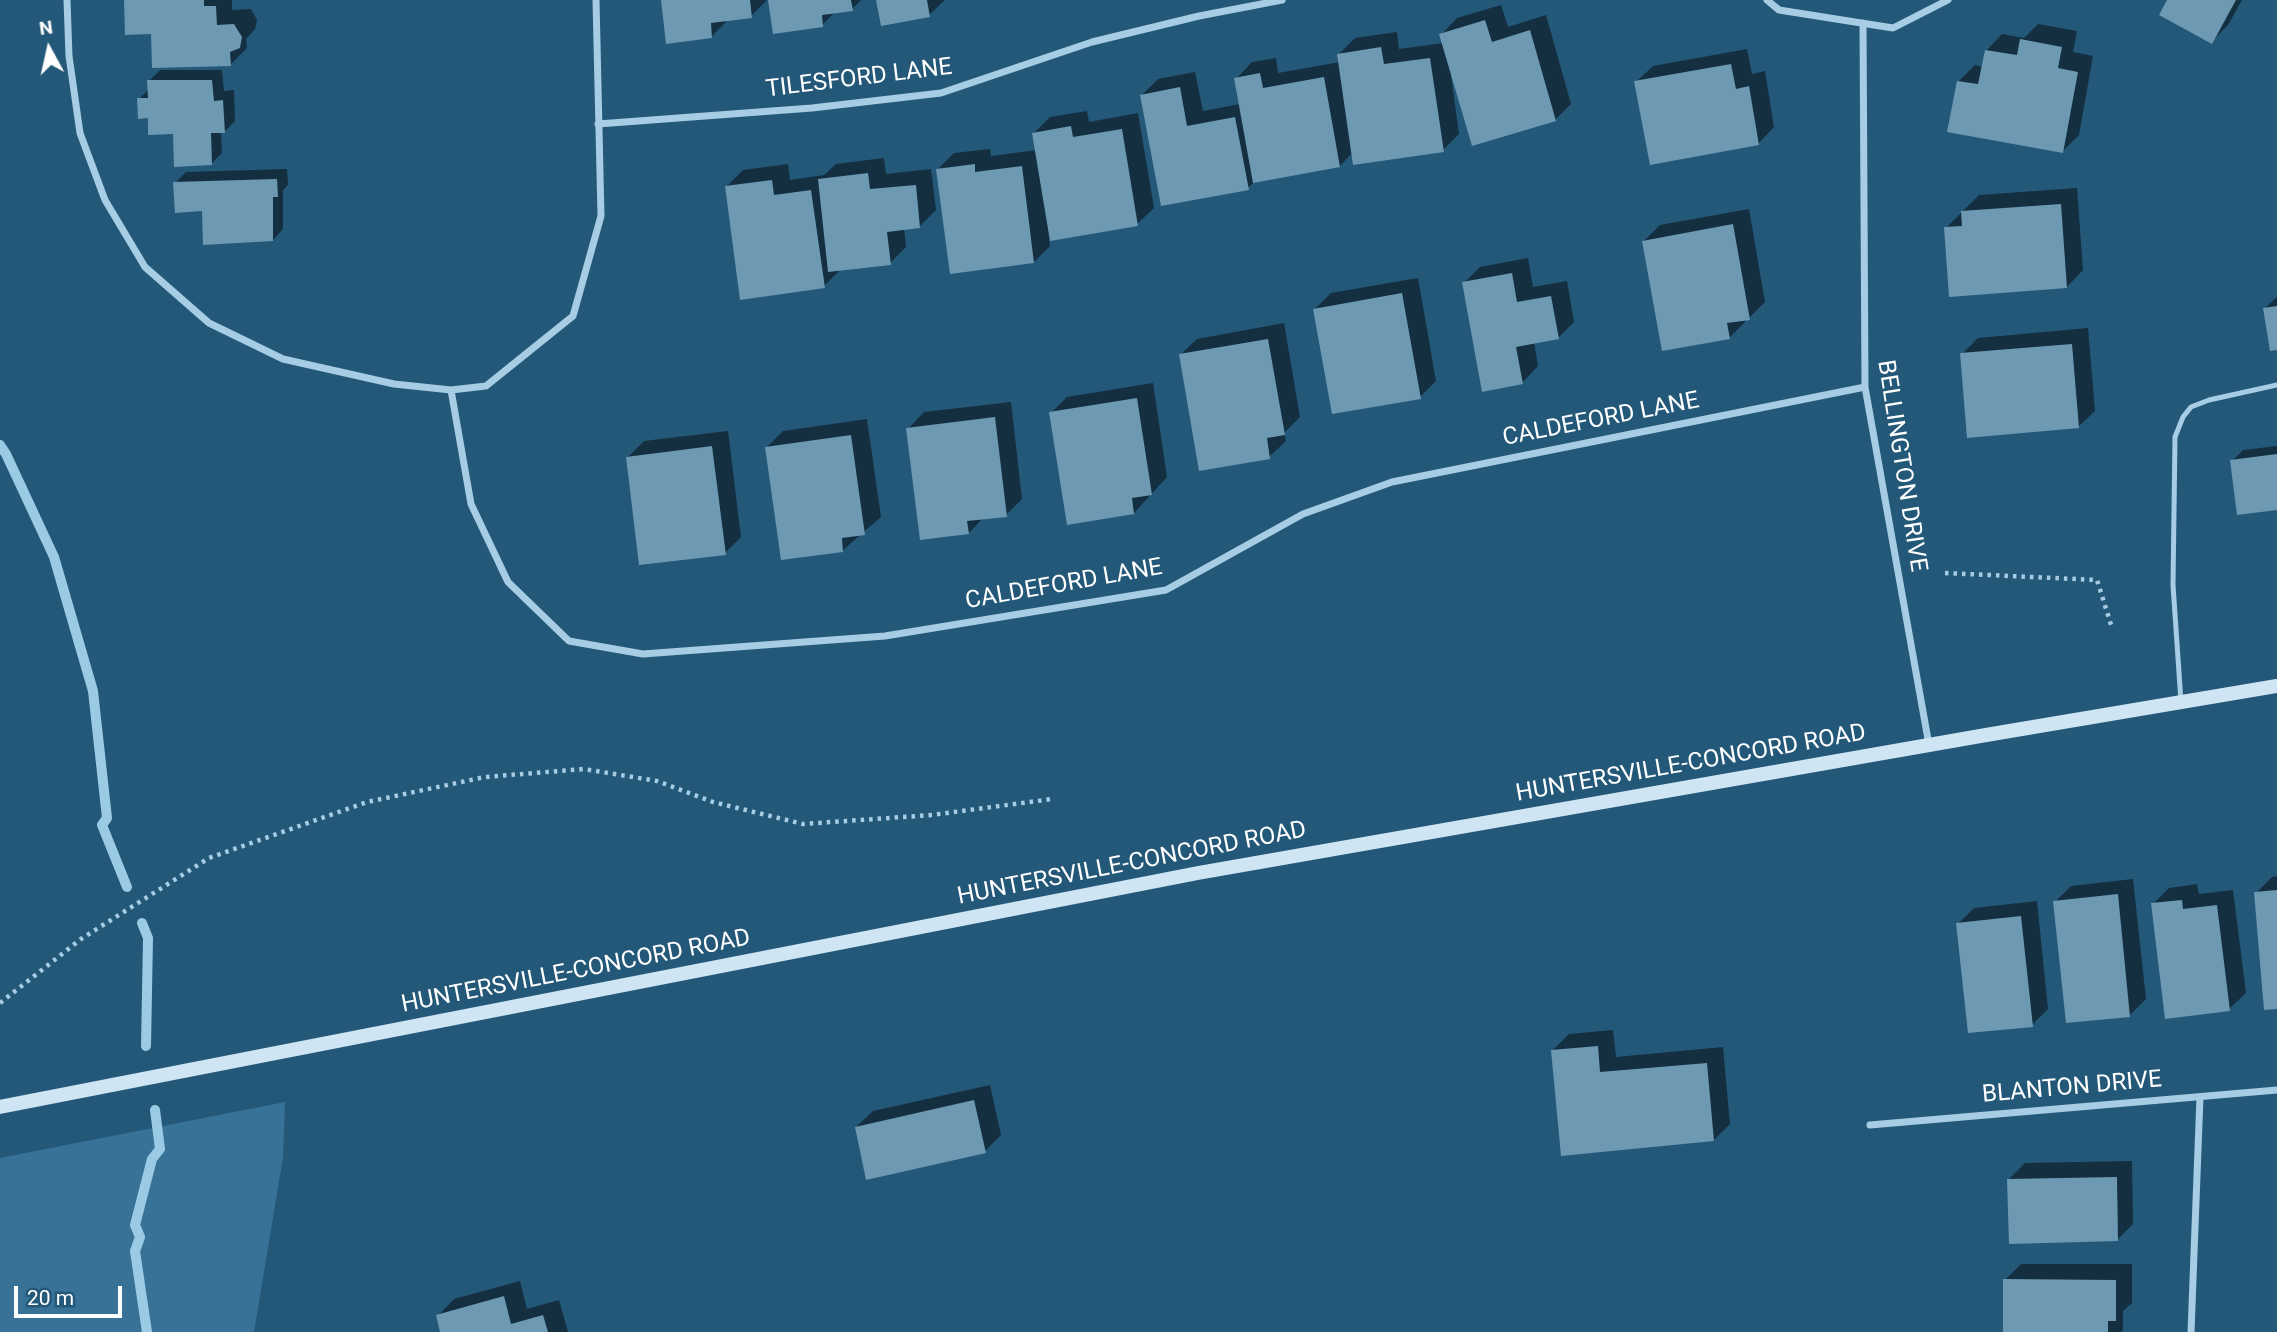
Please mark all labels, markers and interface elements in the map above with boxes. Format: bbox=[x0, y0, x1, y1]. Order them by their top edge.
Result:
north arrow bbox=[14, 14, 84, 84]
text: N bbox=[38, 15, 54, 40]
street label: TILESFORD LANE bbox=[764, 53, 954, 105]
street label: BELLINGTON DRIVE bbox=[1870, 358, 1932, 574]
street label: CALDEFORD LANE bbox=[1500, 387, 1702, 453]
street label: CALDEFORD LANE bbox=[963, 554, 1165, 616]
street label: HUNTERSVILLE-CONCORD ROAD bbox=[1514, 719, 1868, 809]
street label: HUNTERSVILLE-CONCORD ROAD bbox=[955, 816, 1309, 912]
street label: HUNTERSVILLE-CONCORD ROAD bbox=[399, 924, 753, 1020]
street label: BLANTON DRIVE bbox=[1981, 1066, 2163, 1110]
scale bar bbox=[18, 1272, 126, 1316]
text: 20 m bbox=[27, 1286, 74, 1310]

